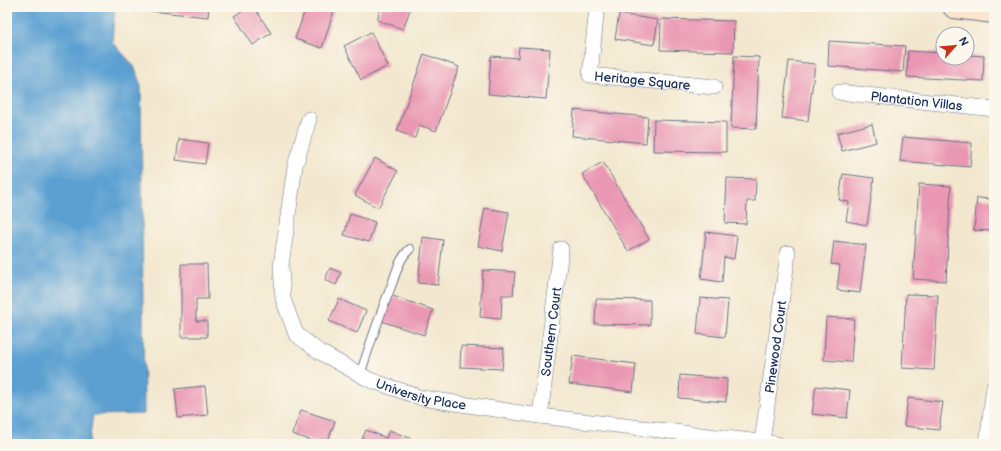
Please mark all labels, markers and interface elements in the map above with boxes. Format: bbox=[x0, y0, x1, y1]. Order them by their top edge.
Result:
north arrow bbox=[935, 26, 975, 66]
text: N bbox=[956, 35, 971, 48]
street label: Heritage Square bbox=[593, 68, 691, 94]
street label: Plantation Villas bbox=[870, 89, 964, 115]
street label: Southern Court bbox=[538, 286, 565, 377]
street label: Pinewood Court bbox=[762, 300, 790, 394]
street label: University Place bbox=[373, 376, 468, 414]

